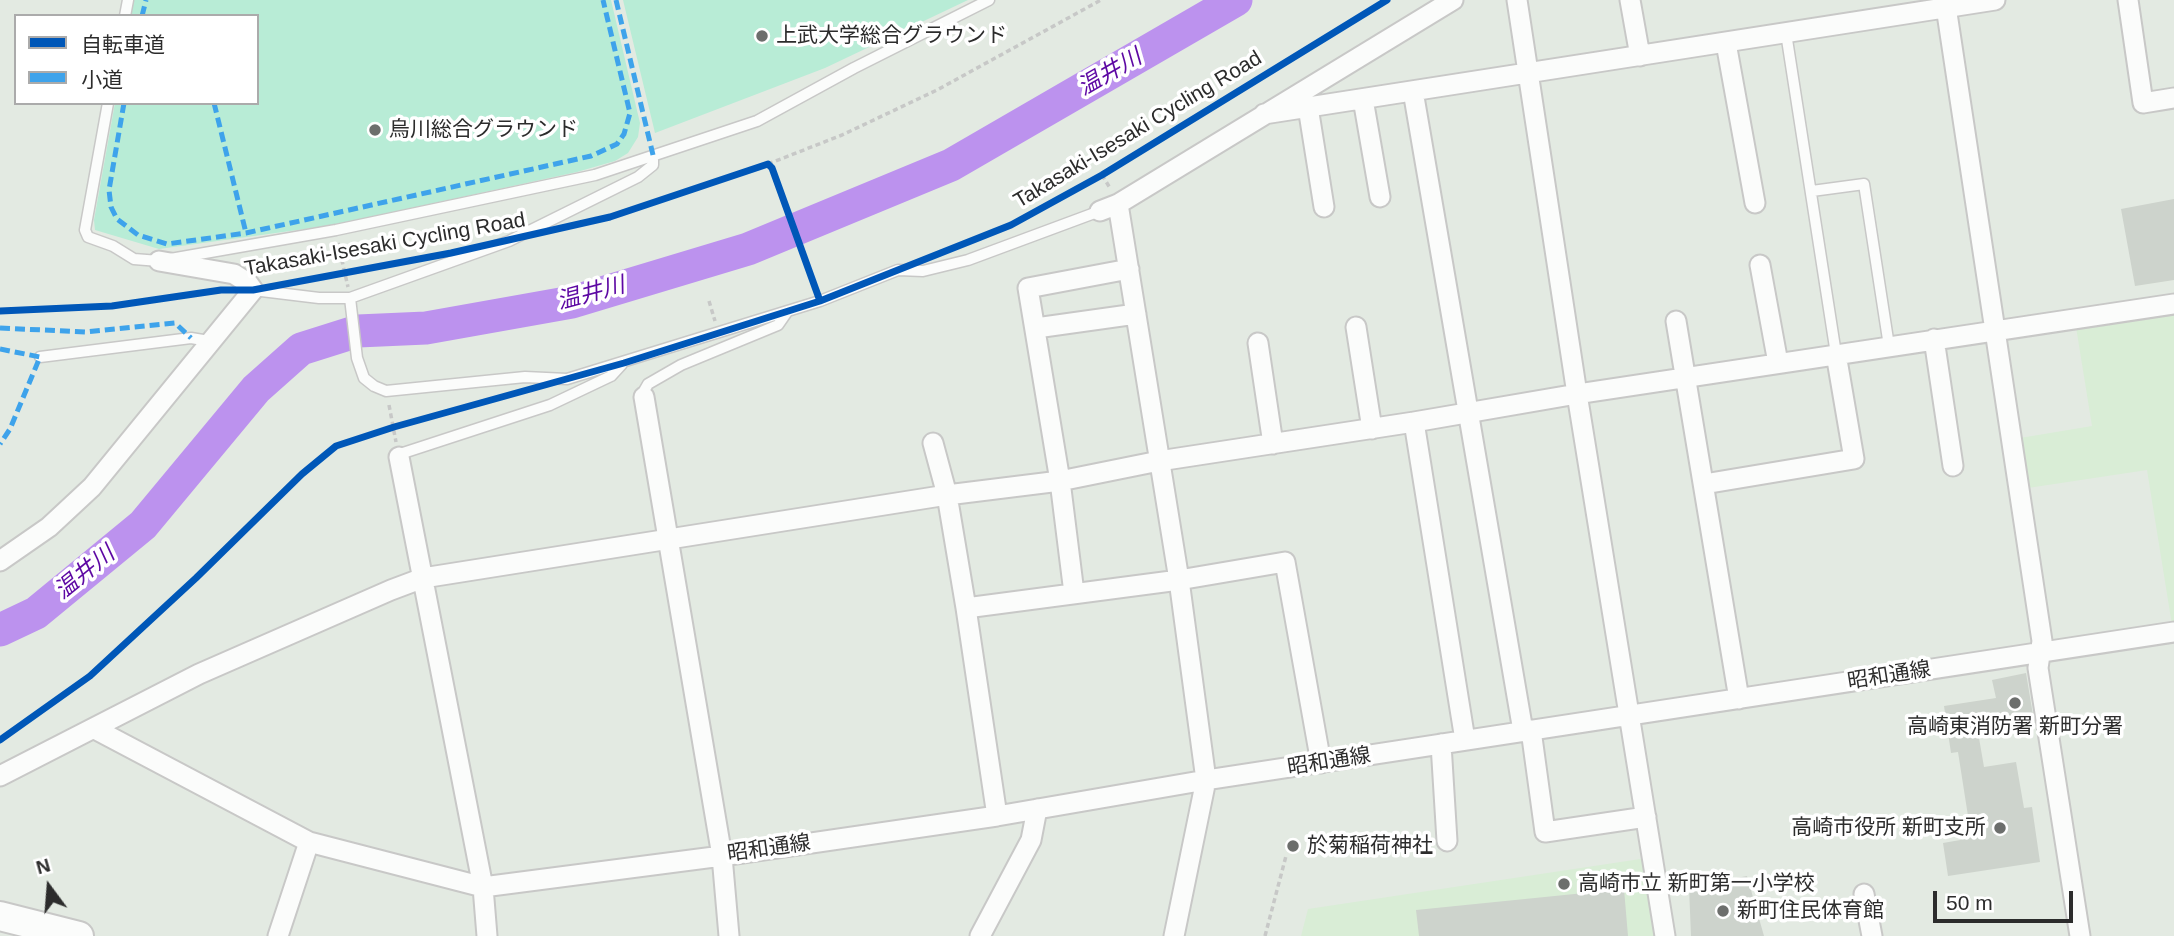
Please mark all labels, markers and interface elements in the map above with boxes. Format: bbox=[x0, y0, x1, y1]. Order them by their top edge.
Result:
legend bbox=[14, 14, 259, 105]
place label: 上武大学総合グラウンド bbox=[776, 23, 1007, 49]
marker: 上武大学総合グラウンド bbox=[754, 28, 770, 44]
text: 自転車道 bbox=[81, 33, 165, 56]
water label: 温井川 bbox=[1073, 44, 1147, 102]
street label: Takasaki-Isesaki Cycling Road bbox=[1009, 46, 1267, 214]
text: 小道 bbox=[81, 68, 123, 91]
place label: 烏川総合グラウンド bbox=[389, 117, 578, 143]
marker: 烏川総合グラウンド bbox=[367, 122, 383, 138]
street label: Takasaki-Isesaki Cycling Road bbox=[243, 208, 527, 282]
water label: 温井川 bbox=[554, 272, 628, 316]
water label: 温井川 bbox=[50, 541, 120, 605]
street label: 昭和通線 bbox=[1846, 657, 1932, 695]
marker: 高崎東消防署 新町分署 bbox=[2007, 695, 2023, 711]
place label: 高崎東消防署 新町分署 bbox=[1907, 714, 2123, 740]
street label: 昭和通線 bbox=[1286, 743, 1372, 781]
place label: 高崎市役所 新町支所 bbox=[1791, 815, 1986, 841]
marker: 高崎市役所 新町支所 bbox=[1992, 820, 2008, 836]
street label: 昭和通線 bbox=[726, 831, 812, 867]
place label: 於菊稲荷神社 bbox=[1307, 833, 1433, 859]
marker: 於菊稲荷神社 bbox=[1285, 838, 1301, 854]
north arrow bbox=[14, 852, 84, 922]
text: N bbox=[34, 854, 53, 878]
place label: 高崎市立 新町第一小学校 bbox=[1578, 871, 1815, 897]
marker: 高崎市立 新町第一小学校 bbox=[1556, 876, 1572, 892]
scale bar bbox=[1936, 876, 2076, 920]
text: 50 m bbox=[1946, 891, 1993, 914]
place label: 新町住民体育館 bbox=[1737, 898, 1884, 924]
marker: 新町住民体育館 bbox=[1715, 903, 1731, 919]

